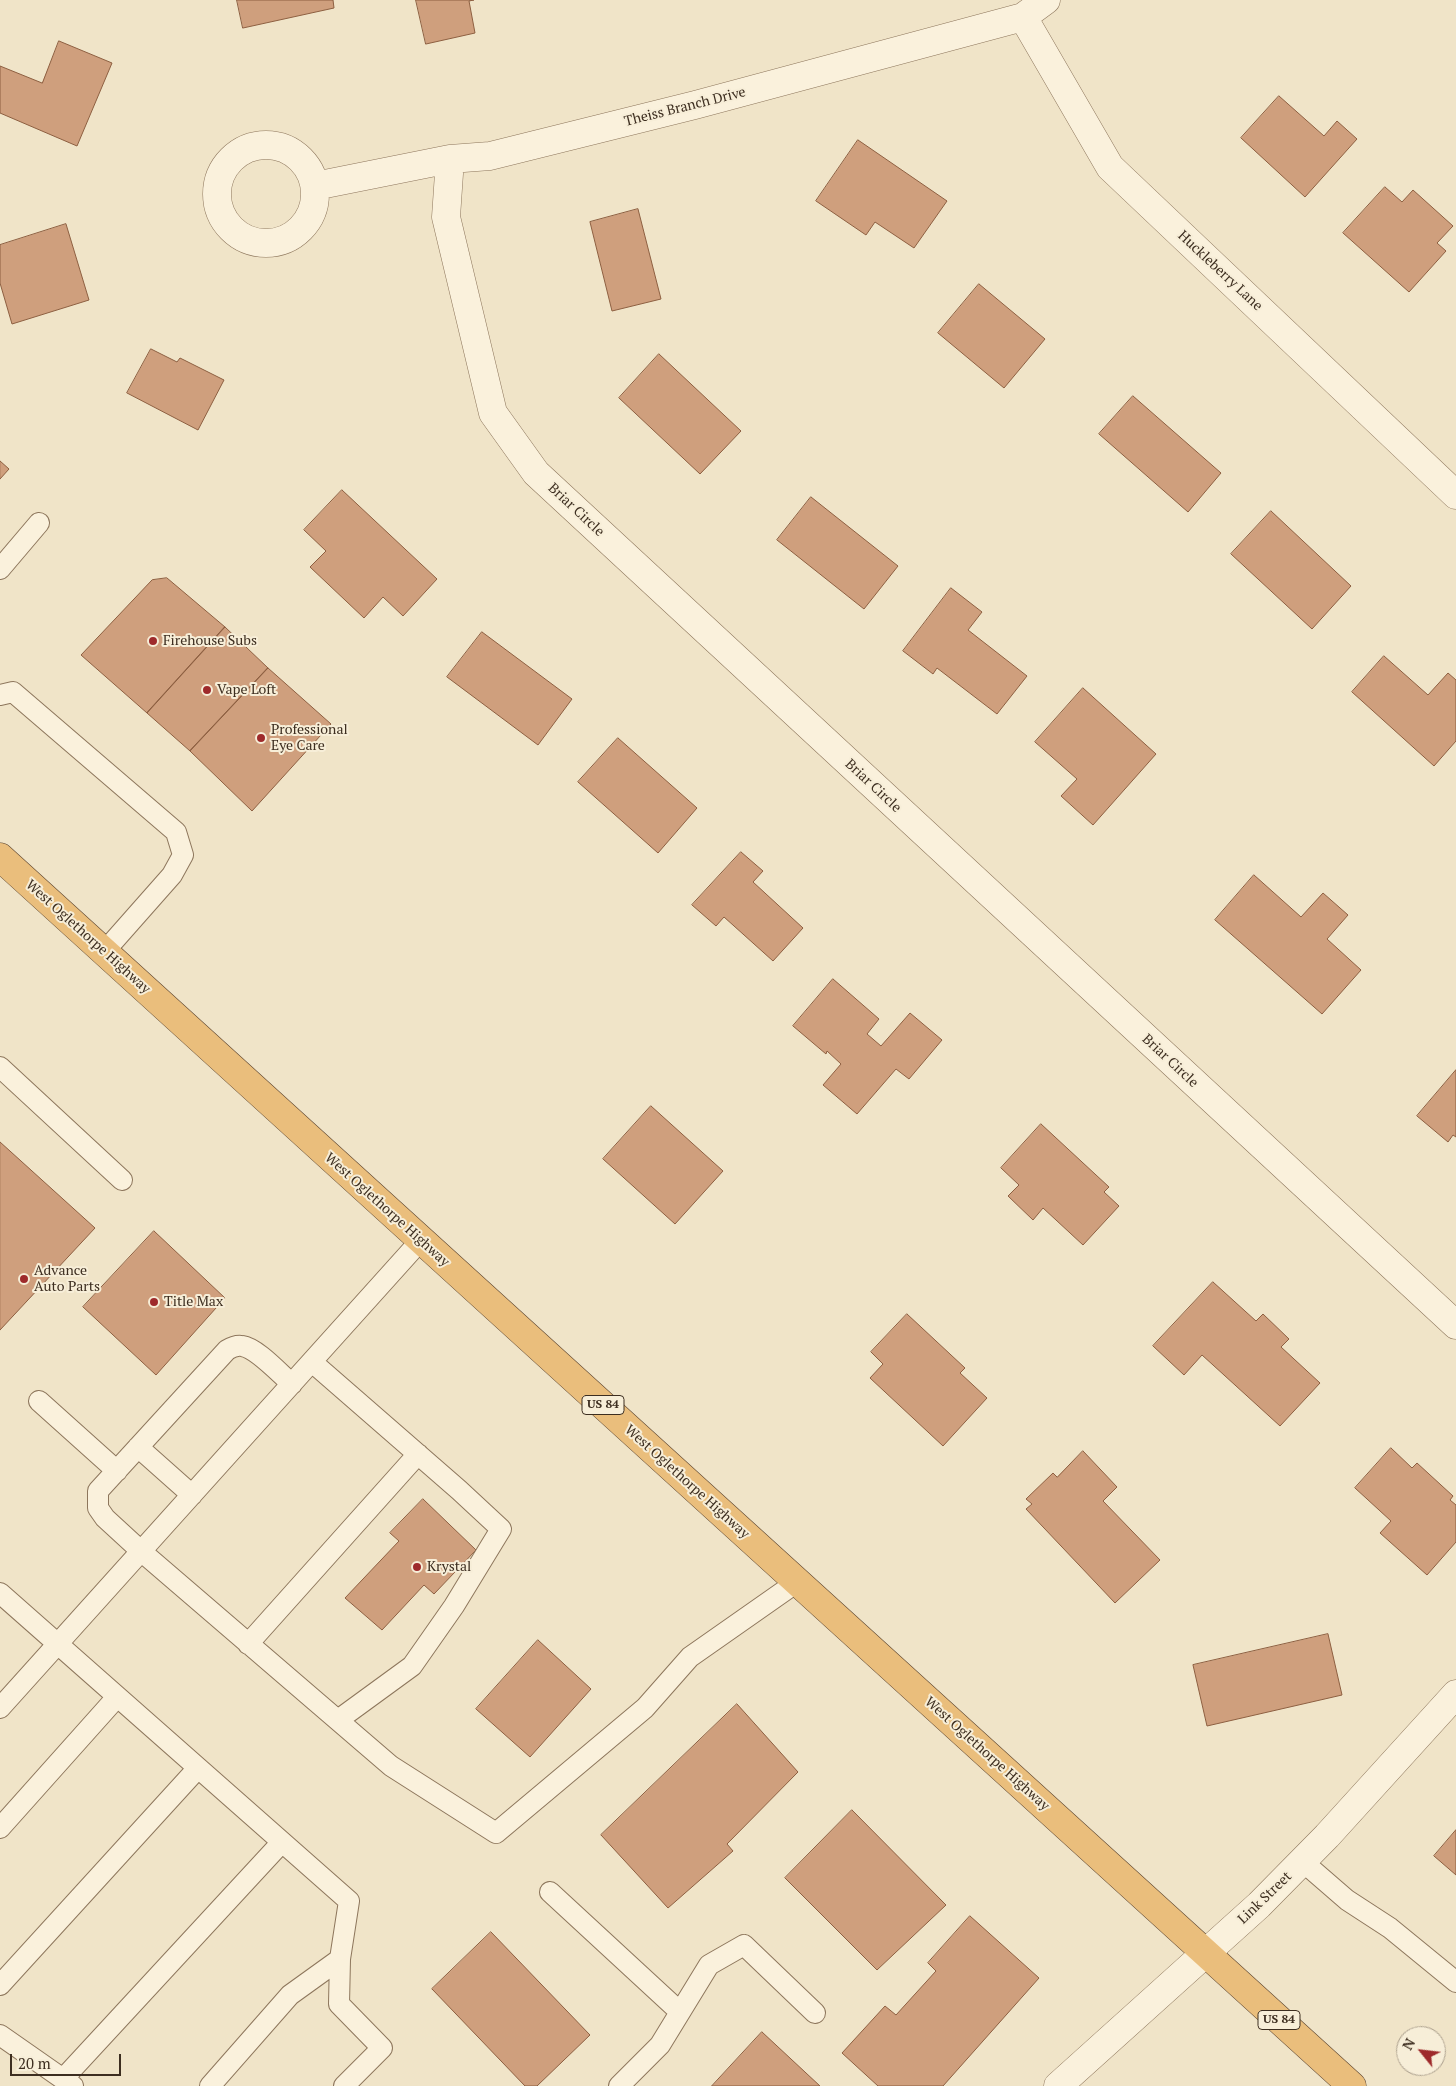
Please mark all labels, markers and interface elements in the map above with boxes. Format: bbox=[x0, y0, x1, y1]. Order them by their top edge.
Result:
street label: Theiss Branch Drive bbox=[623, 84, 747, 130]
street label: Huckleberry Lane bbox=[1174, 228, 1266, 314]
street label: Briar Circle bbox=[545, 480, 607, 540]
place label: Firehouse Subs bbox=[163, 633, 257, 649]
marker: Firehouse Subs bbox=[147, 635, 159, 647]
place label: Vape Loft bbox=[217, 682, 276, 698]
marker: Vape Loft bbox=[201, 684, 213, 696]
place label: Professional Eye Care bbox=[271, 722, 348, 754]
marker: Professional Eye Care bbox=[255, 732, 267, 744]
street label: Briar Circle bbox=[842, 756, 904, 816]
street label: West Oglethorpe Highway bbox=[22, 877, 154, 997]
street label: Briar Circle bbox=[1139, 1031, 1201, 1091]
street label: West Oglethorpe Highway bbox=[321, 1150, 453, 1270]
place label: Advance Auto Parts bbox=[34, 1263, 100, 1295]
marker: Advance Auto Parts bbox=[18, 1273, 30, 1285]
place label: Title Max bbox=[164, 1294, 223, 1310]
marker: Title Max bbox=[148, 1296, 160, 1308]
road number: US 84 bbox=[582, 1396, 624, 1414]
street label: West Oglethorpe Highway bbox=[621, 1422, 753, 1542]
place label: Krystal bbox=[427, 1559, 471, 1575]
marker: Krystal bbox=[411, 1561, 423, 1573]
street label: West Oglethorpe Highway bbox=[921, 1694, 1053, 1814]
street label: Link Street bbox=[1235, 1868, 1295, 1928]
road number: US 84 bbox=[1258, 2010, 1300, 2030]
north arrow bbox=[1396, 2026, 1446, 2076]
text: N bbox=[1397, 2035, 1419, 2053]
scale bar bbox=[12, 2044, 124, 2076]
text: 20 m bbox=[18, 2053, 51, 2073]

